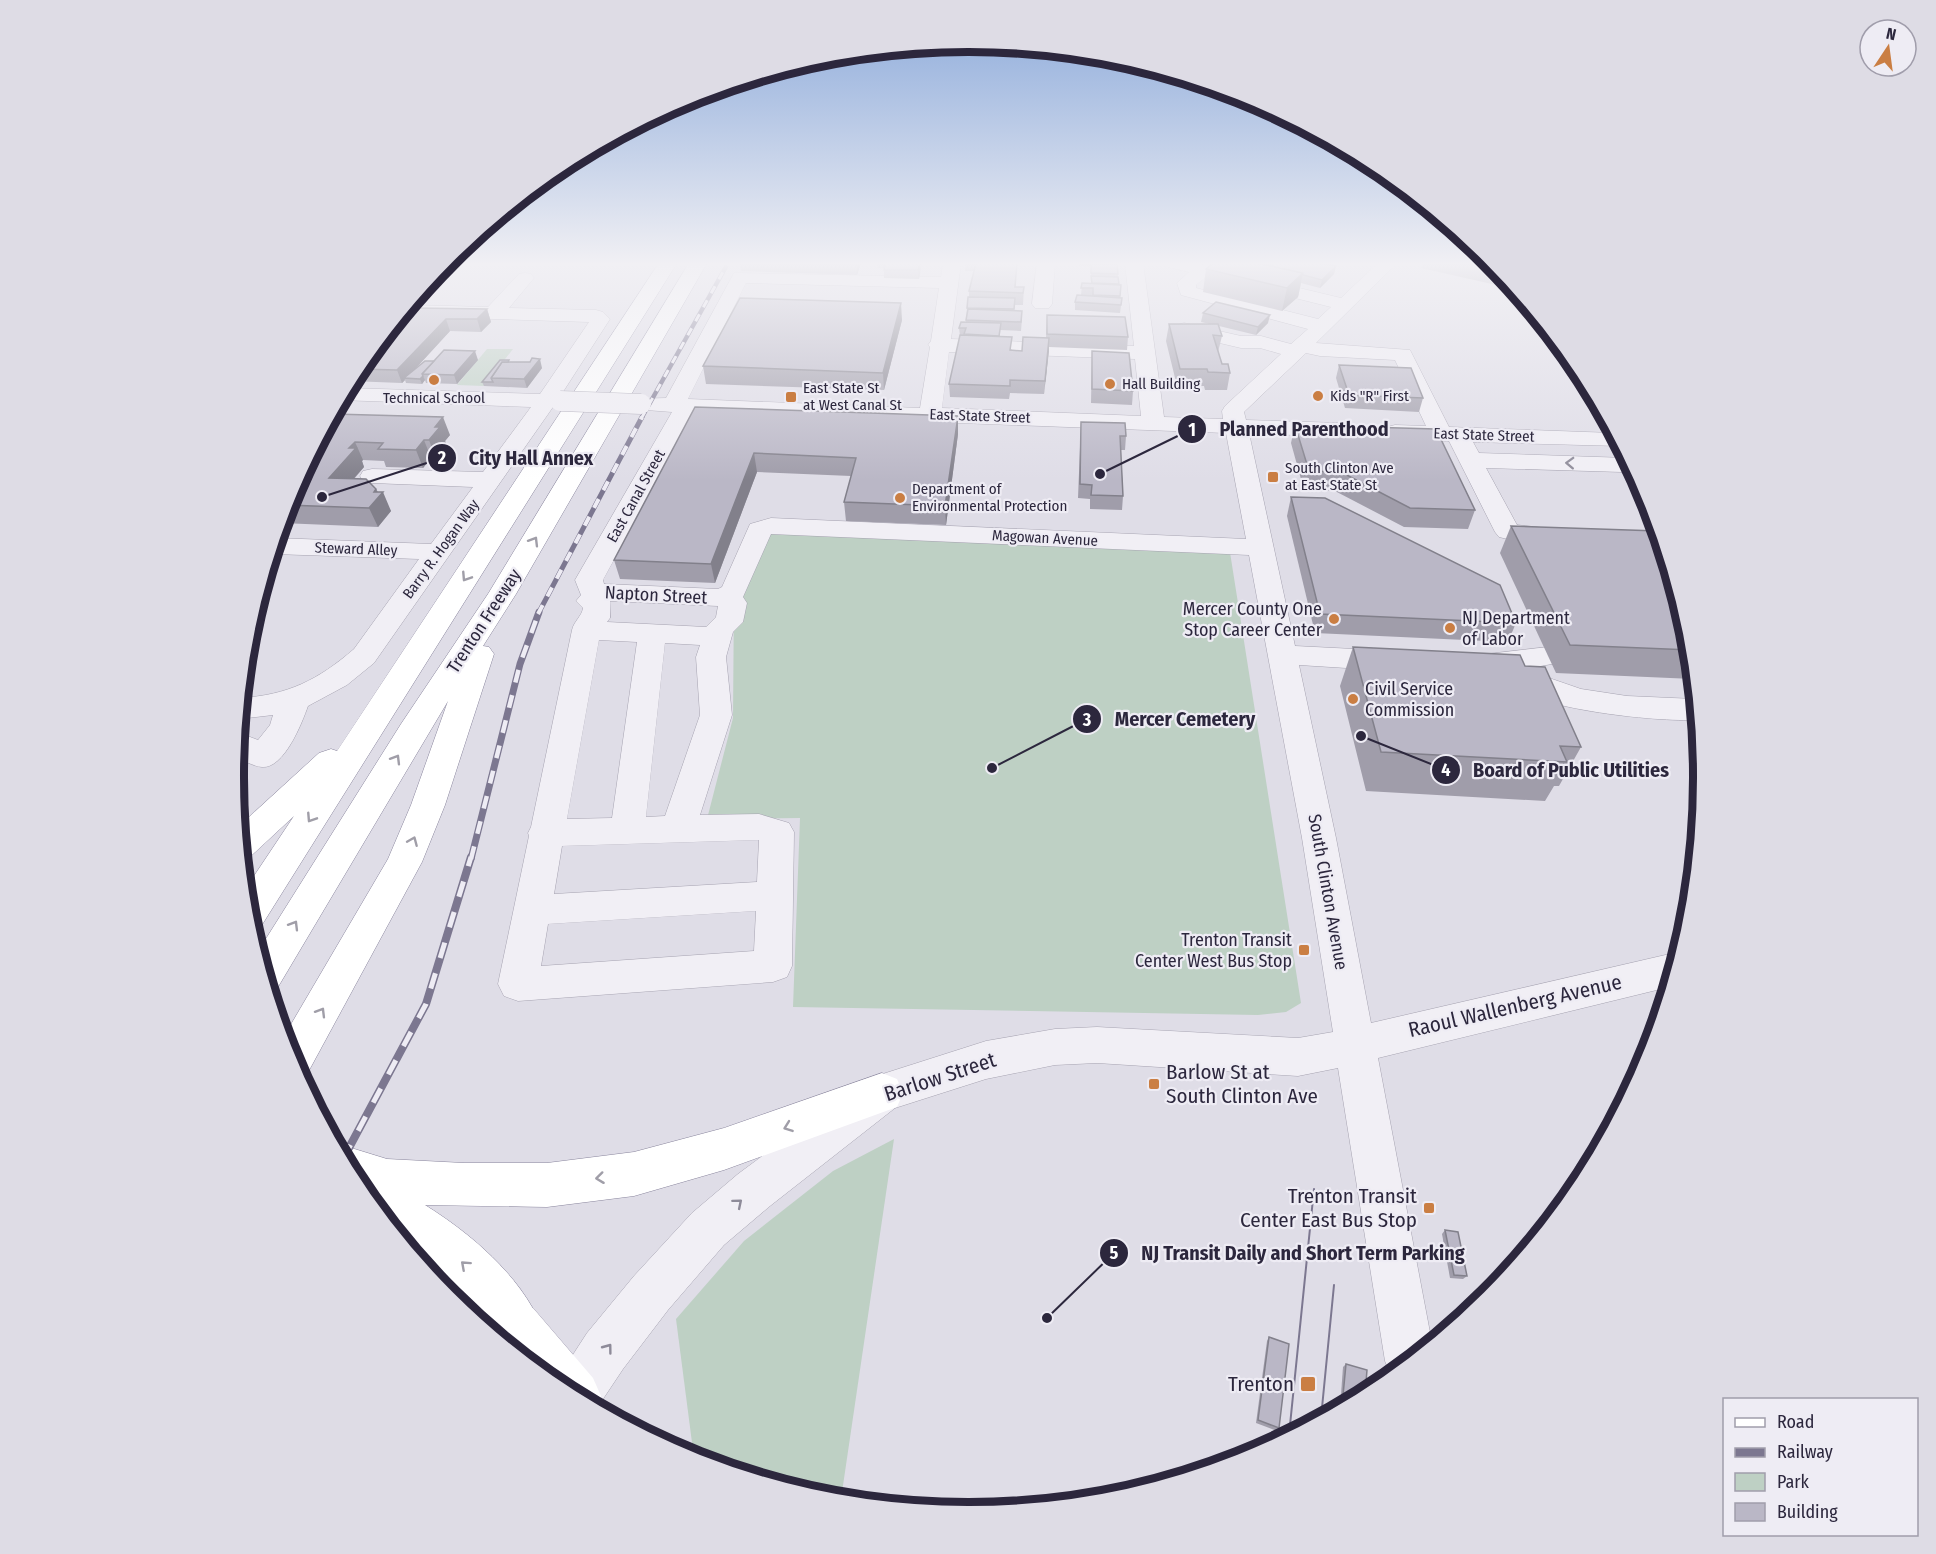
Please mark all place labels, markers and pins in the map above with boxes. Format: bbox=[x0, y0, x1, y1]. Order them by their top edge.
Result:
marker: Technical School bbox=[427, 373, 441, 387]
place label: Hall Building bbox=[1122, 375, 1200, 393]
marker: Hall Building bbox=[1103, 377, 1117, 391]
place label: East State St at West Canal St bbox=[803, 379, 902, 414]
place label: Kids "R" First bbox=[1330, 387, 1409, 405]
place label: Technical School bbox=[383, 389, 485, 407]
marker: Kids "R" First bbox=[1311, 389, 1325, 403]
marker: East State St at West Canal St bbox=[784, 390, 798, 404]
callout: Planned Parenthood bbox=[1177, 410, 1400, 448]
callout: City Hall Annex bbox=[427, 439, 605, 477]
place label: South Clinton Ave at East State St bbox=[1285, 459, 1394, 494]
marker: South Clinton Ave at East State St bbox=[1266, 470, 1280, 484]
place label: Department of Environmental Protection bbox=[912, 480, 1067, 515]
marker: Department of Environmental Protection bbox=[893, 491, 907, 505]
place label: Mercer County One Stop Career Center bbox=[1183, 598, 1323, 641]
place label: NJ Department of Labor bbox=[1462, 607, 1570, 650]
marker: Mercer County One Stop Career Center bbox=[1327, 612, 1341, 626]
marker: NJ Department of Labor bbox=[1443, 621, 1457, 635]
place label: Civil Service Commission bbox=[1365, 678, 1454, 721]
marker: Civil Service Commission bbox=[1346, 692, 1360, 706]
callout: Mercer Cemetery bbox=[1072, 700, 1267, 738]
callout: Board of Public Utilities bbox=[1431, 751, 1681, 789]
place label: Trenton Transit Center West Bus Stop bbox=[1135, 929, 1292, 972]
marker: Trenton Transit Center West Bus Stop bbox=[1297, 943, 1311, 957]
place label: Barlow St at South Clinton Ave bbox=[1166, 1059, 1318, 1109]
marker: Barlow St at South Clinton Ave bbox=[1147, 1077, 1161, 1091]
place label: Trenton Transit Center East Bus Stop bbox=[1240, 1183, 1417, 1233]
marker: Trenton Transit Center East Bus Stop bbox=[1422, 1201, 1436, 1215]
callout: NJ Transit Daily and Short Term Parking bbox=[1099, 1234, 1477, 1272]
place label: Trenton bbox=[1228, 1371, 1294, 1397]
marker: Trenton bbox=[1299, 1375, 1317, 1393]

